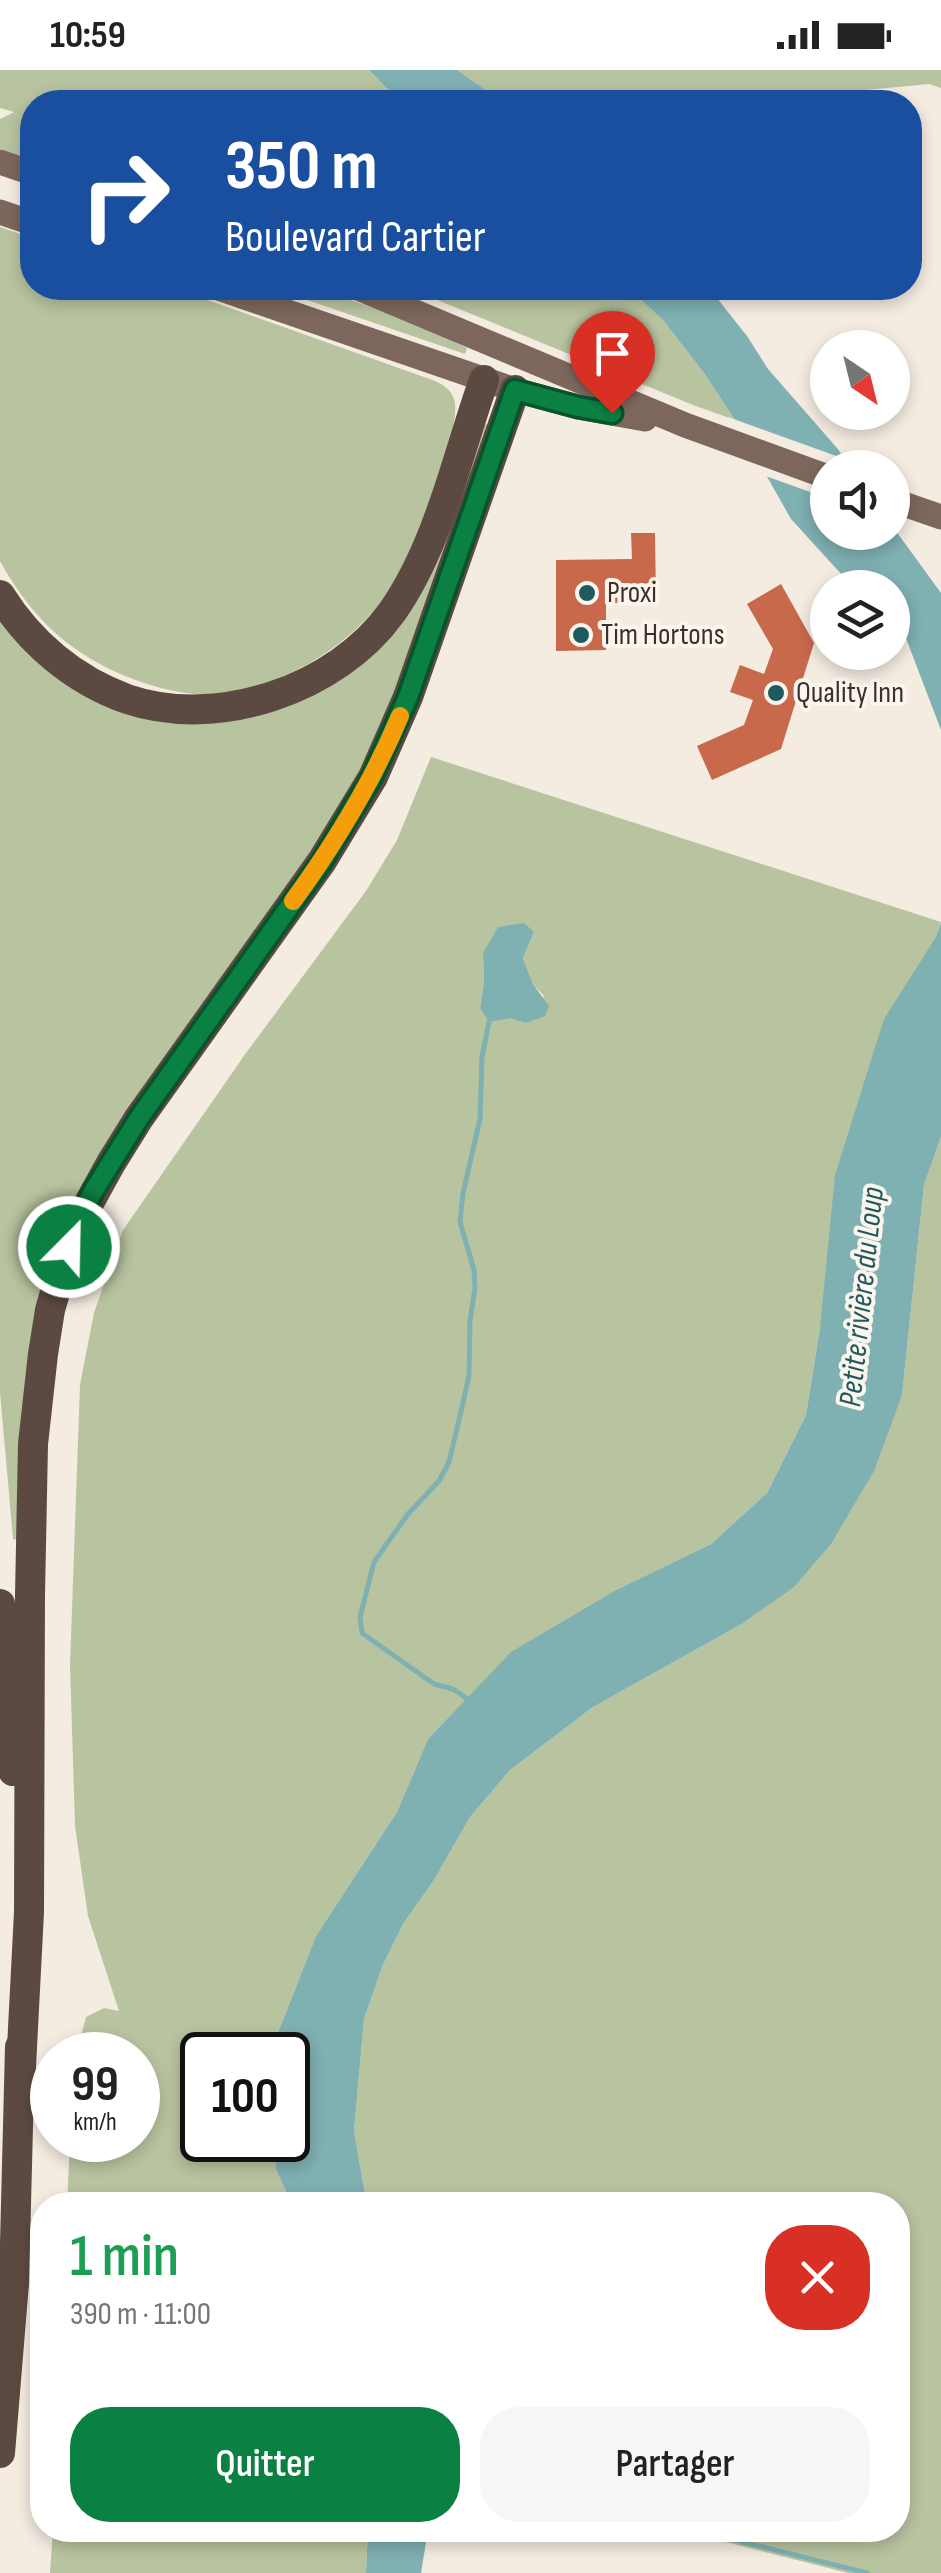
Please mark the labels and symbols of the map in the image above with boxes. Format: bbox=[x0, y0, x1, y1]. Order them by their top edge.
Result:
pin bbox=[570, 311, 655, 414]
north arrow bbox=[810, 330, 910, 430]
place label: Proxi bbox=[607, 575, 657, 611]
marker: Proxi bbox=[576, 582, 598, 604]
place label: Tim Hortons bbox=[601, 617, 724, 653]
marker: Tim Hortons bbox=[570, 624, 592, 646]
place label: Quality Inn bbox=[796, 675, 904, 711]
marker: Quality Inn bbox=[765, 682, 787, 704]
water label: Petite rivière du Loup bbox=[831, 1185, 893, 1409]
position arrow bbox=[17, 1195, 121, 1299]
speed limit sign: 100 bbox=[180, 2032, 310, 2162]

